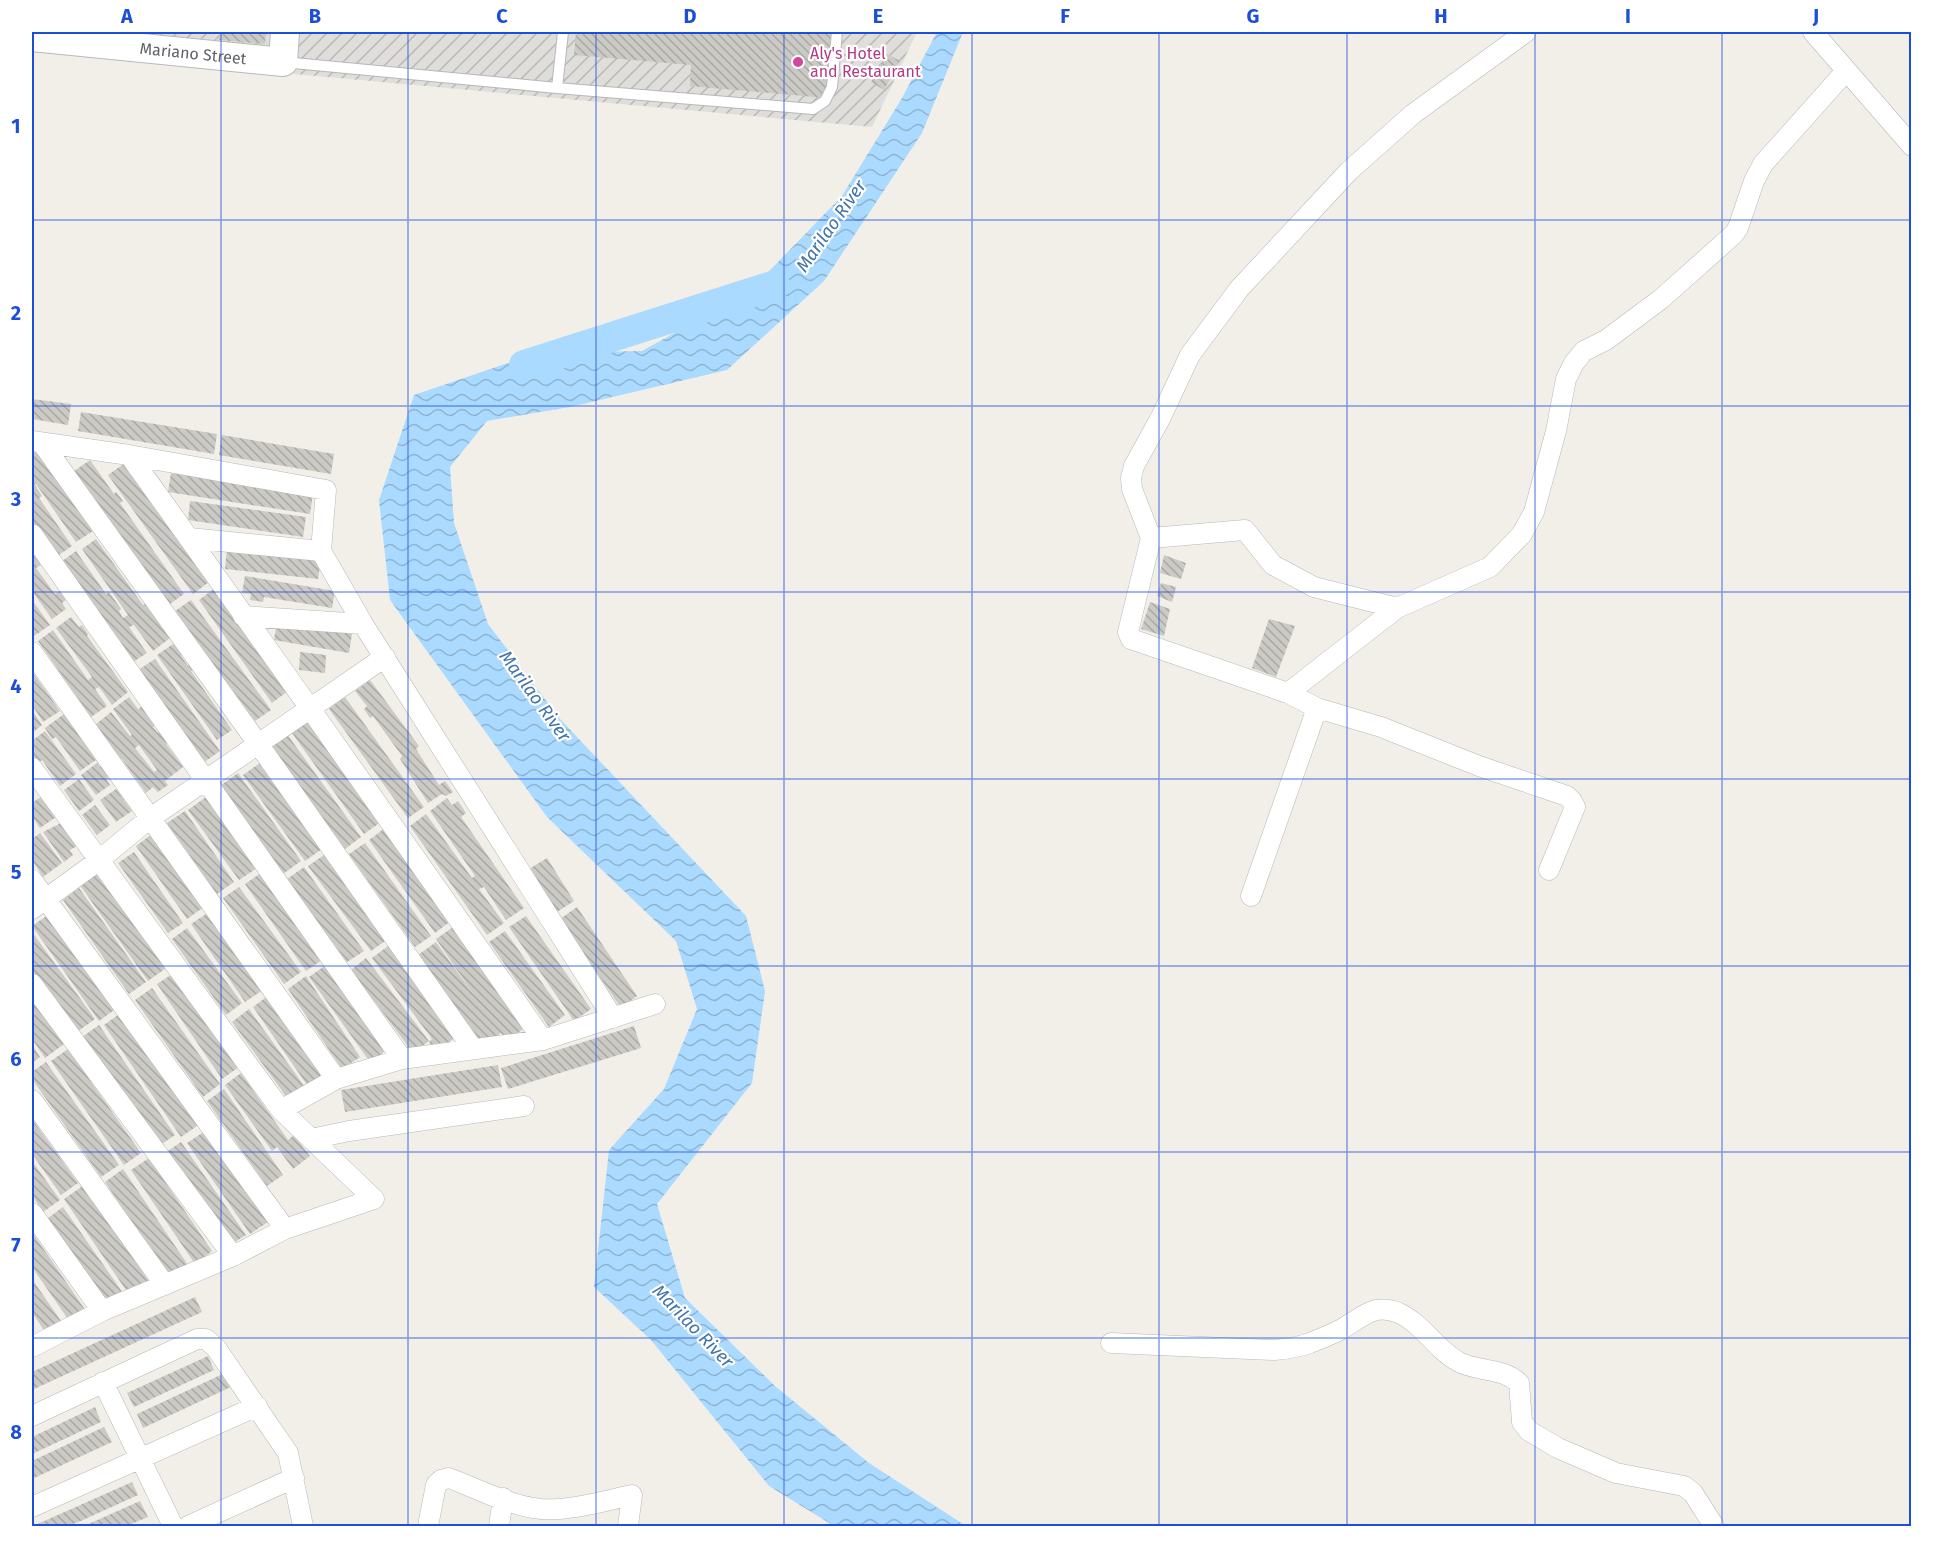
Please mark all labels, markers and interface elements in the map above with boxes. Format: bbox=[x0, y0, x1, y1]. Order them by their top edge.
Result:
text: A bbox=[120, 4, 134, 28]
text: B bbox=[309, 4, 321, 28]
text: C bbox=[496, 4, 508, 28]
text: D bbox=[683, 4, 697, 28]
text: E bbox=[873, 4, 883, 28]
text: F bbox=[1060, 4, 1070, 28]
text: G bbox=[1247, 4, 1259, 28]
text: H bbox=[1434, 4, 1448, 28]
text: I bbox=[1625, 4, 1631, 28]
text: J bbox=[1812, 4, 1819, 28]
street label: Mariano Street bbox=[139, 38, 248, 68]
place label: Aly's Hotel and Restaurant bbox=[810, 44, 921, 81]
marker: Aly's Hotel and Restaurant bbox=[791, 55, 805, 69]
text: 1 bbox=[11, 114, 21, 138]
water label: Marilao River bbox=[791, 175, 871, 276]
text: 2 bbox=[11, 301, 21, 325]
text: 3 bbox=[10, 487, 21, 511]
water label: Marilao River bbox=[495, 646, 576, 747]
text: 4 bbox=[10, 674, 22, 698]
text: 5 bbox=[11, 860, 22, 884]
text: 6 bbox=[10, 1047, 22, 1071]
text: 7 bbox=[11, 1233, 21, 1257]
water label: Marilao River bbox=[648, 1280, 739, 1373]
text: 8 bbox=[10, 1420, 22, 1444]

